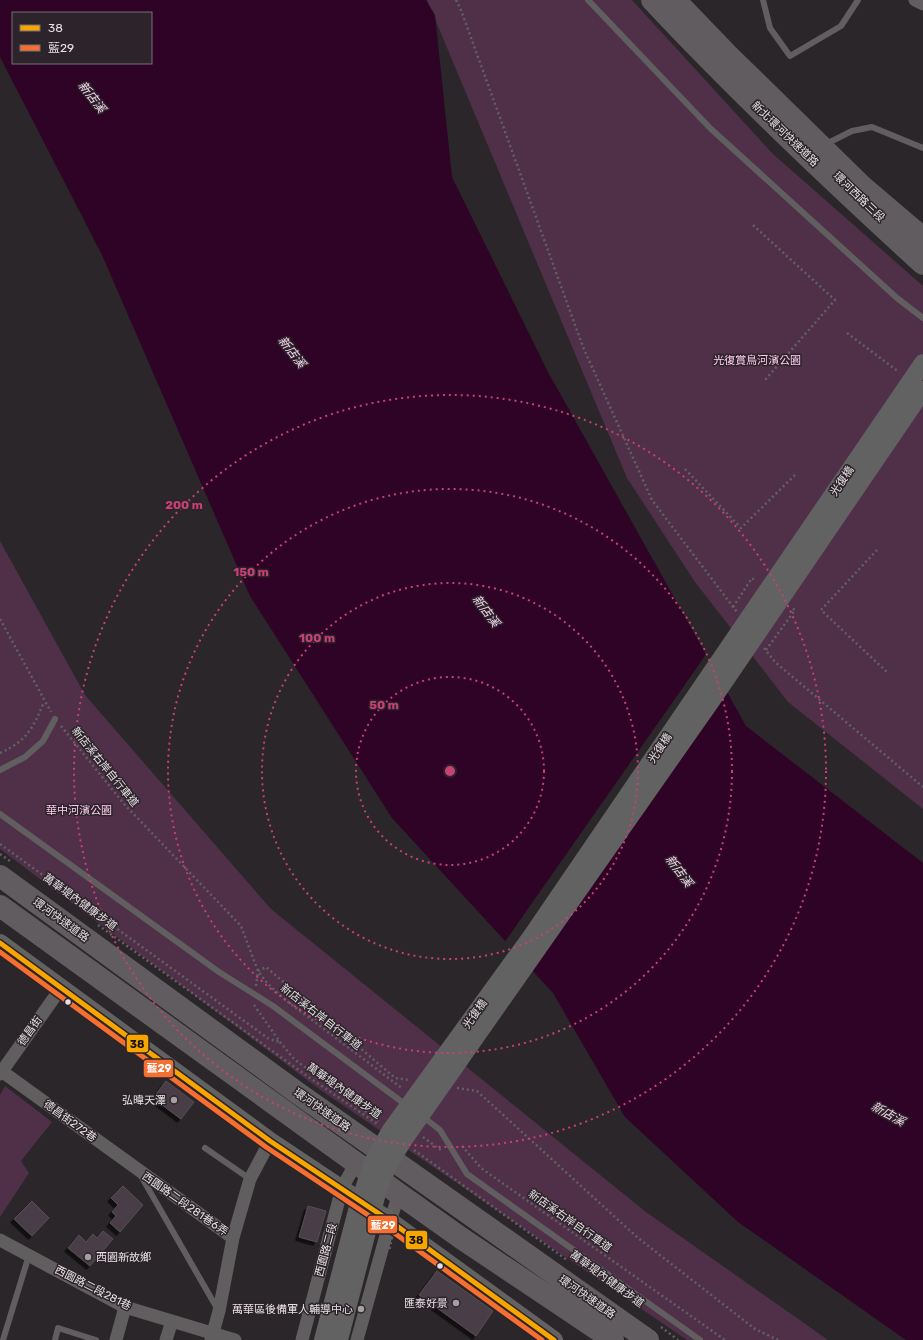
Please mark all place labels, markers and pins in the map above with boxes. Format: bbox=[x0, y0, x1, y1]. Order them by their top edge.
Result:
centre of rings bbox=[443, 764, 457, 778]
unlabelled marker bbox=[63, 997, 73, 1007]
place label: 弘暐天澤 bbox=[122, 1094, 166, 1107]
marker: 弘暐天澤 bbox=[169, 1095, 179, 1105]
place label: 西園新故鄉 bbox=[96, 1251, 151, 1264]
marker: 西園新故鄉 bbox=[83, 1252, 93, 1262]
unlabelled marker bbox=[435, 1261, 445, 1271]
place label: 匯泰好景 bbox=[404, 1297, 448, 1310]
marker: 匯泰好景 bbox=[451, 1298, 461, 1308]
place label: 萬華區後備軍人輔導中心 bbox=[232, 1303, 353, 1316]
marker: 萬華區後備軍人輔導中心 bbox=[356, 1304, 366, 1314]

